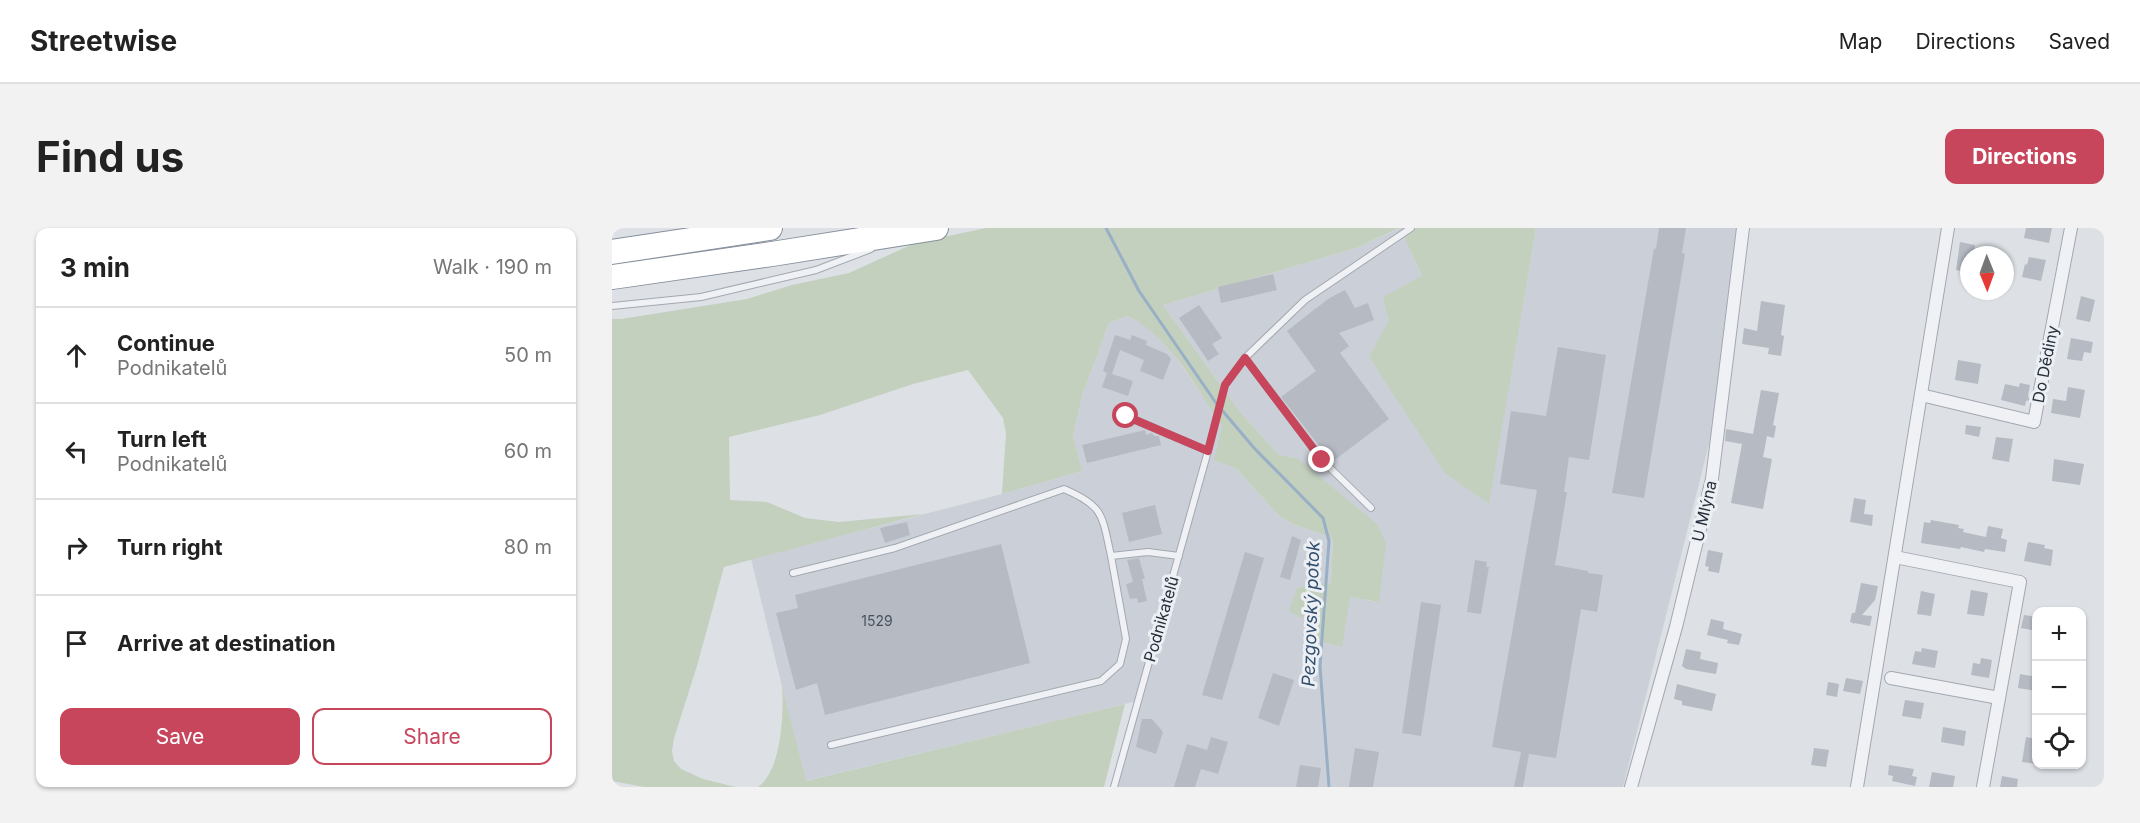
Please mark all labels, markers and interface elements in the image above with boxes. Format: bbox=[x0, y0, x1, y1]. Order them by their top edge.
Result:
text: Streetwise bbox=[30, 24, 177, 58]
text: Map bbox=[1839, 29, 1882, 54]
text: Directions bbox=[1915, 29, 2016, 54]
text: Saved bbox=[2049, 29, 2110, 54]
button: Directions bbox=[1945, 129, 2104, 184]
text: Find us bbox=[36, 131, 184, 182]
north arrow bbox=[1960, 246, 2014, 300]
text: 3 min bbox=[60, 252, 130, 283]
text: Walk · 190 m bbox=[433, 255, 552, 279]
street label: Do Dědiny bbox=[2028, 324, 2062, 404]
text: Continue bbox=[117, 330, 215, 356]
icon: ahead bbox=[60, 339, 93, 372]
text: 50 m bbox=[504, 343, 552, 367]
text: Podnikatelů bbox=[117, 356, 227, 380]
route start bbox=[1112, 402, 1138, 428]
text: Turn left bbox=[117, 426, 207, 452]
icon: left bbox=[60, 435, 93, 468]
text: 60 m bbox=[504, 439, 552, 463]
route end bbox=[1308, 446, 1334, 472]
text: Podnikatelů bbox=[117, 452, 227, 476]
street label: U Mlýna bbox=[1687, 478, 1721, 544]
icon: right bbox=[60, 531, 93, 564]
text: Turn right bbox=[117, 534, 223, 560]
text: 80 m bbox=[504, 535, 552, 559]
water label: Pezgovský potok bbox=[1297, 540, 1324, 687]
street label: Podnikatelů bbox=[1139, 574, 1183, 664]
map controls bbox=[2032, 607, 2086, 769]
button: + bbox=[2032, 607, 2086, 661]
house number: 1529 bbox=[861, 612, 893, 629]
icon: arrive bbox=[60, 627, 93, 660]
text: Arrive at destination bbox=[117, 630, 336, 656]
button: − bbox=[2032, 661, 2086, 715]
button: Save bbox=[60, 708, 300, 765]
button: Share bbox=[312, 708, 552, 765]
button: locate bbox=[2032, 715, 2086, 769]

